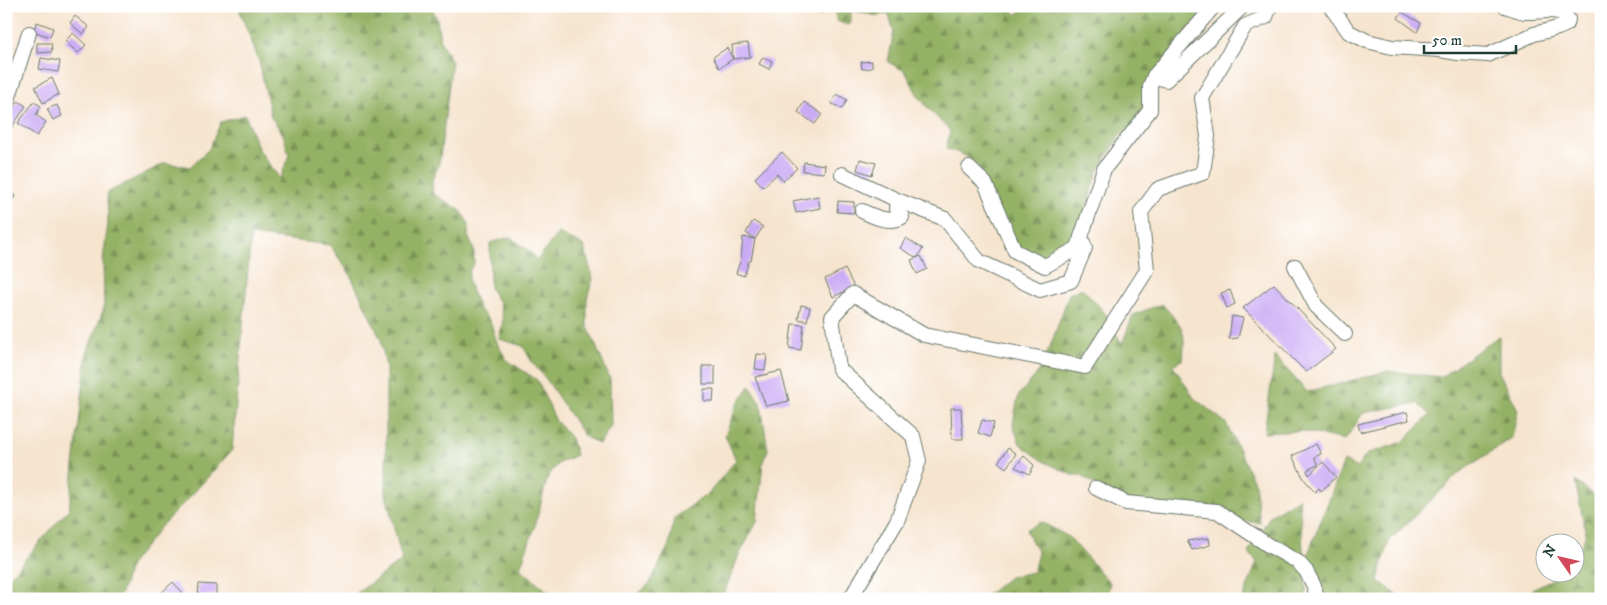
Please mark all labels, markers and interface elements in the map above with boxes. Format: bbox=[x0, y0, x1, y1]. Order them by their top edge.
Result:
scale bar bbox=[1424, 22, 1517, 54]
text: 50 m bbox=[1432, 31, 1462, 50]
north arrow bbox=[1534, 532, 1584, 582]
text: N bbox=[1539, 541, 1561, 561]

